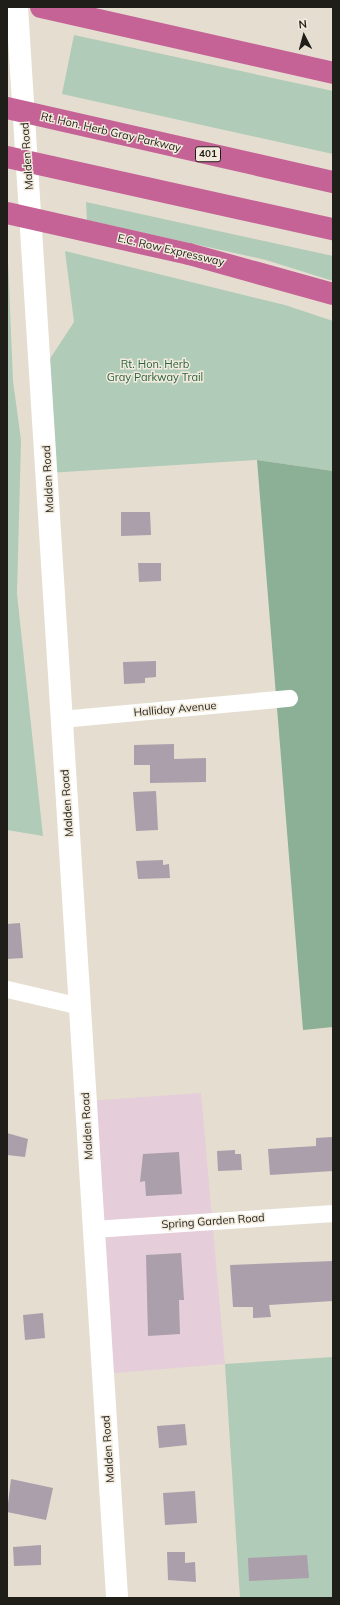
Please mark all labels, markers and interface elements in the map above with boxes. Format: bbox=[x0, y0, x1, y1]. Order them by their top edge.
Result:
north arrow bbox=[284, 16, 324, 56]
text: N bbox=[298, 17, 308, 31]
street label: Rt. Hon. Herb Gray Parkway bbox=[40, 109, 182, 155]
street label: Malden Road bbox=[18, 122, 36, 190]
road number: 401 bbox=[195, 146, 221, 162]
street label: E.C. Row Expressway bbox=[116, 231, 226, 269]
park label: Rt. Hon. Herb Gray Parkway Trail bbox=[107, 358, 203, 384]
street label: Malden Road bbox=[40, 445, 56, 513]
street label: Halliday Avenue bbox=[133, 699, 217, 719]
street label: Malden Road bbox=[58, 769, 76, 837]
street label: Malden Road bbox=[79, 1092, 95, 1160]
street label: Spring Garden Road bbox=[161, 1211, 265, 1231]
street label: Malden Road bbox=[99, 1415, 117, 1483]

